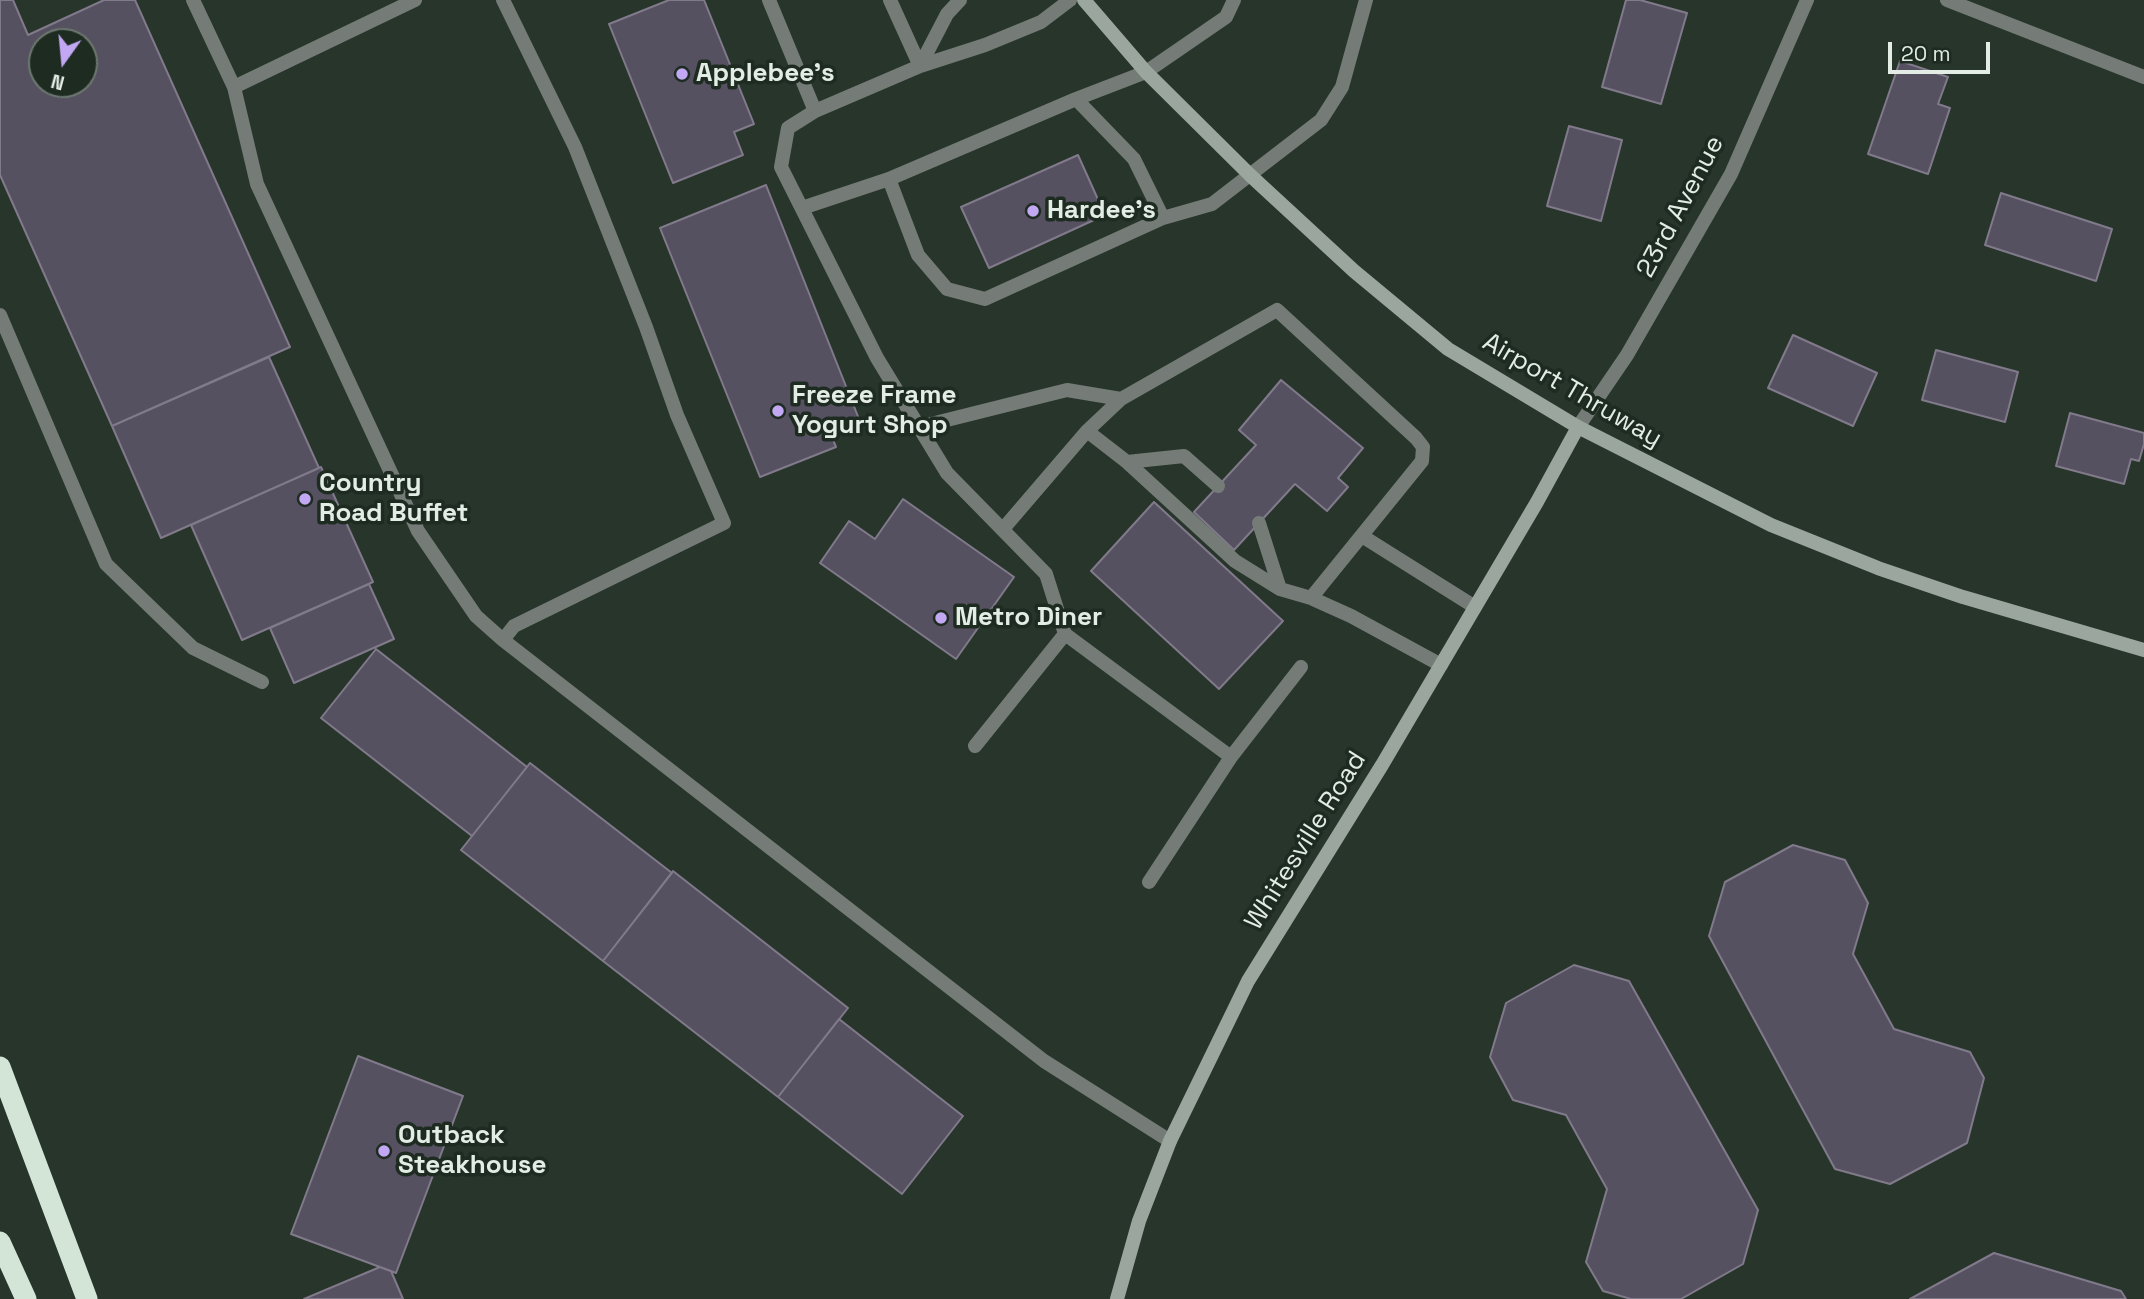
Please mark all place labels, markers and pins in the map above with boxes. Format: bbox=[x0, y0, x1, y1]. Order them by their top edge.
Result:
place label: Applebee's bbox=[696, 58, 835, 90]
marker: Applebee's bbox=[674, 66, 690, 82]
place label: Hardee's bbox=[1047, 195, 1156, 227]
marker: Hardee's bbox=[1025, 203, 1041, 219]
place label: Freeze Frame Yogurt Shop bbox=[792, 380, 956, 442]
marker: Freeze Frame Yogurt Shop bbox=[770, 403, 786, 419]
place label: Country Road Buffet bbox=[319, 468, 468, 530]
marker: Country Road Buffet bbox=[297, 491, 313, 507]
place label: Metro Diner bbox=[955, 602, 1102, 634]
marker: Metro Diner bbox=[933, 610, 949, 626]
place label: Outback Steakhouse bbox=[398, 1120, 546, 1182]
marker: Outback Steakhouse bbox=[376, 1143, 392, 1159]

